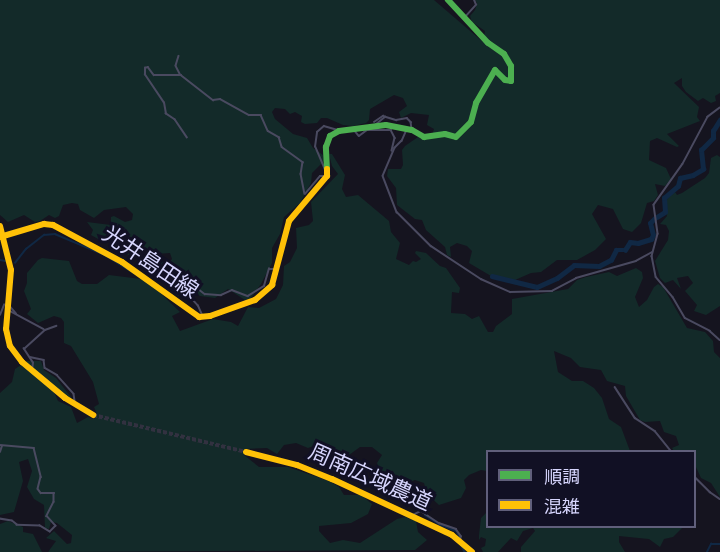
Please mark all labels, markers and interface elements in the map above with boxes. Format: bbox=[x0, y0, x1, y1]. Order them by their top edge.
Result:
street label: 光井島田線 bbox=[97, 221, 203, 305]
street label: 周南広域農道 bbox=[304, 439, 436, 517]
legend bbox=[486, 450, 696, 528]
text: 順調 bbox=[544, 466, 580, 488]
text: 混雑 bbox=[544, 496, 580, 518]

